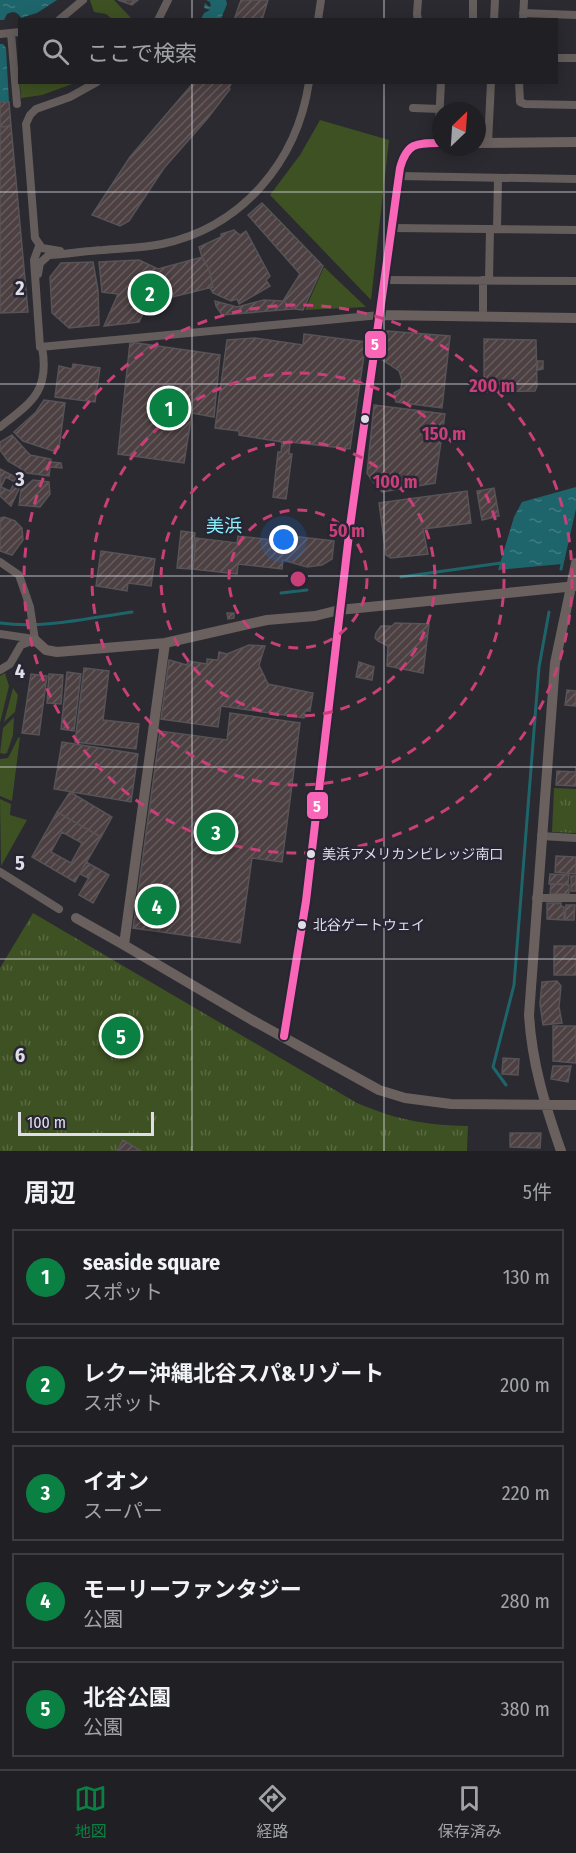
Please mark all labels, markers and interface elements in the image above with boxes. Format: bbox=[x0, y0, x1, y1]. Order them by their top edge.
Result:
search box bbox=[18, 18, 558, 84]
icon: search bbox=[39, 35, 72, 68]
text: ここで検索 bbox=[87, 40, 197, 67]
north arrow bbox=[432, 102, 486, 156]
pin: 2 bbox=[130, 270, 170, 316]
text: 2 bbox=[14, 276, 25, 300]
line badge: 5 bbox=[364, 330, 387, 359]
text: 5 bbox=[371, 335, 379, 354]
text: 200 m bbox=[468, 375, 515, 397]
pin: 1 bbox=[150, 386, 188, 430]
unlabelled marker bbox=[359, 413, 371, 425]
text: 150 m bbox=[422, 423, 466, 445]
text: 3 bbox=[14, 467, 25, 491]
text: 100 m bbox=[373, 471, 417, 493]
district label: 美浜 bbox=[206, 515, 242, 537]
text: 50 m bbox=[329, 520, 365, 542]
your location bbox=[269, 525, 298, 554]
centre of rings bbox=[288, 569, 308, 589]
text: 4 bbox=[15, 659, 25, 683]
line badge: 5 bbox=[306, 791, 329, 820]
text: 5 bbox=[313, 797, 321, 816]
pin: 3 bbox=[196, 810, 236, 854]
place label: 美浜アメリカンビレッジ南口 bbox=[322, 846, 503, 863]
marker: 美浜アメリカンビレッジ南口 bbox=[305, 848, 317, 860]
text: 5 bbox=[15, 851, 25, 875]
pin: 4 bbox=[138, 884, 176, 928]
place label: 北谷ゲートウェイ bbox=[313, 917, 425, 934]
marker: 北谷ゲートウェイ bbox=[296, 919, 308, 931]
pin: 5 bbox=[102, 1014, 140, 1058]
text: 6 bbox=[15, 1043, 25, 1067]
scale bar bbox=[18, 1109, 154, 1136]
text: 100 m bbox=[27, 1113, 66, 1132]
text: 周辺 bbox=[24, 1178, 76, 1209]
text: 5件 bbox=[523, 1180, 552, 1204]
text: seaside square bbox=[83, 1249, 220, 1276]
text: 1 bbox=[41, 1265, 50, 1289]
text: 130 m bbox=[503, 1265, 550, 1289]
text: スポット bbox=[83, 1280, 163, 1304]
text: レクー沖縄北谷スパ&リゾート bbox=[83, 1360, 384, 1387]
text: 2 bbox=[41, 1373, 50, 1397]
text: 200 m bbox=[500, 1373, 550, 1397]
text: スポット bbox=[83, 1391, 163, 1415]
text: イオン bbox=[83, 1468, 149, 1495]
text: 3 bbox=[41, 1481, 50, 1505]
text: 220 m bbox=[502, 1481, 550, 1505]
text: スーパー bbox=[83, 1499, 163, 1523]
text: モーリーファンタジー bbox=[83, 1576, 302, 1603]
text: 4 bbox=[40, 1589, 51, 1613]
text: 280 m bbox=[501, 1589, 550, 1613]
text: 公園 bbox=[83, 1607, 123, 1631]
text: 北谷公園 bbox=[83, 1684, 171, 1711]
text: 5 bbox=[41, 1697, 50, 1721]
text: 380 m bbox=[500, 1697, 550, 1721]
text: 公園 bbox=[83, 1715, 123, 1739]
tab: 地図 bbox=[74, 1782, 107, 1842]
tab: 経路 bbox=[256, 1782, 289, 1842]
tab: 保存済み bbox=[438, 1782, 502, 1842]

